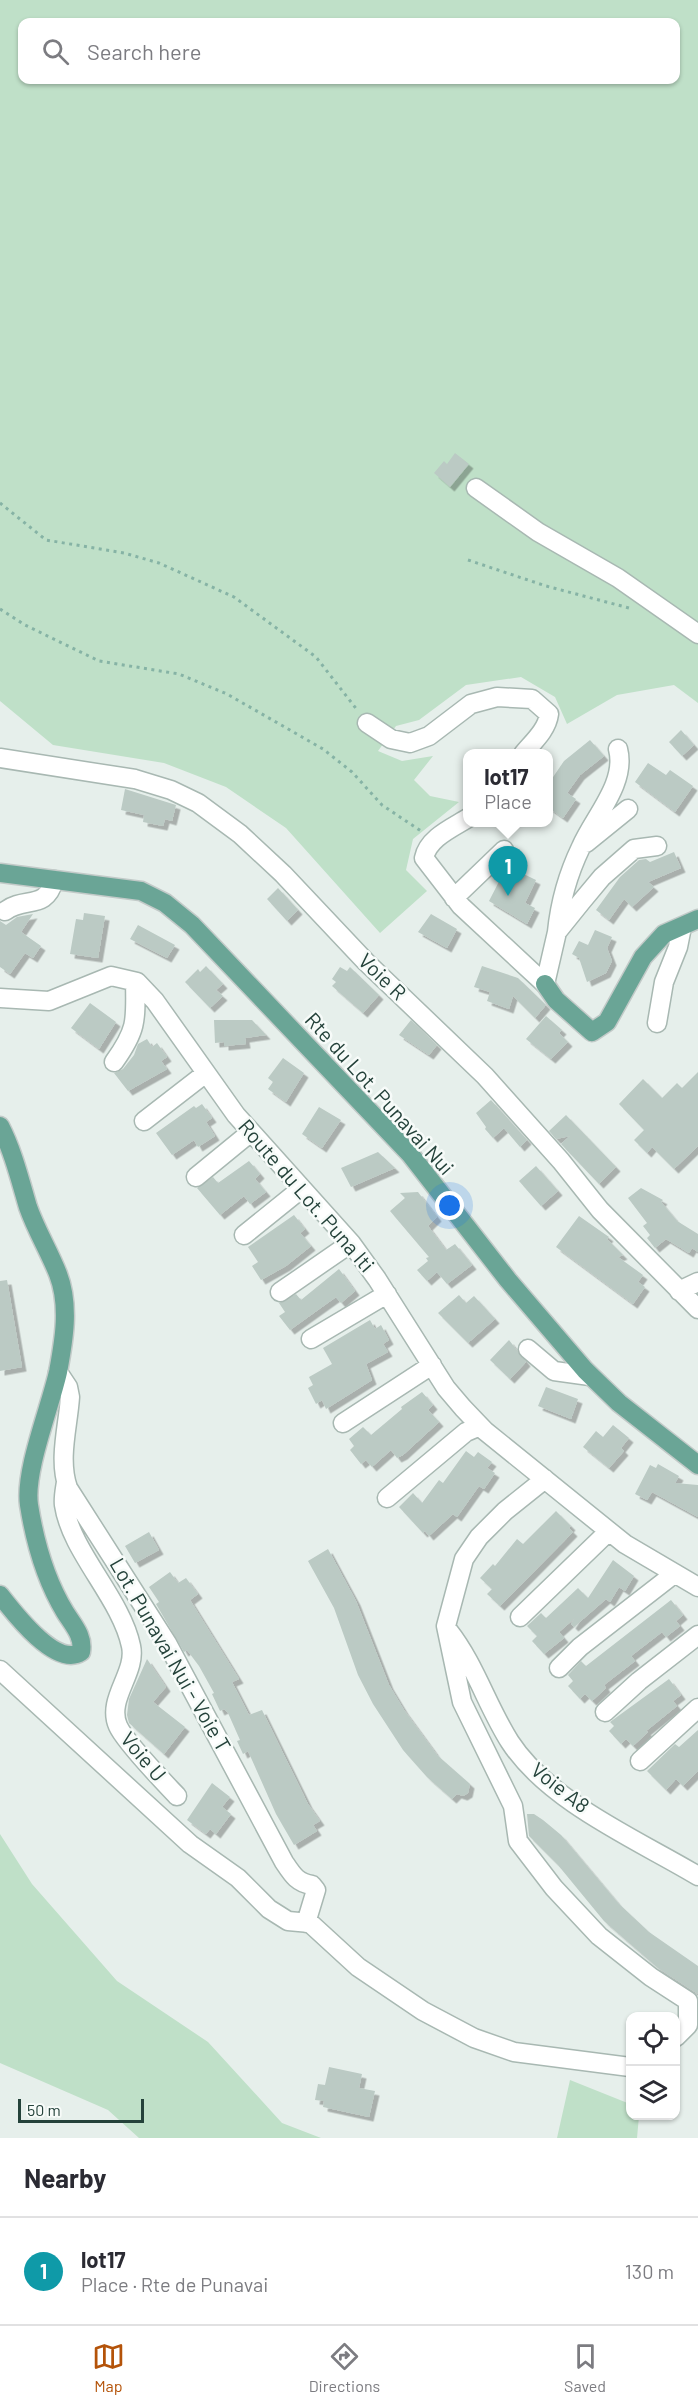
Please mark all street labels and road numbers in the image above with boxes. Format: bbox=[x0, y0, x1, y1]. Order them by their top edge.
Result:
street label: Voie R bbox=[354, 947, 412, 1004]
street label: Rte du Lot. Punavai Nui bbox=[301, 1007, 460, 1179]
street label: Route du Lot. Puna Iti bbox=[234, 1113, 380, 1277]
street label: Lot. Punavai Nui - Voie T bbox=[106, 1553, 237, 1756]
street label: Voie U bbox=[116, 1726, 172, 1786]
street label: Voie A8 bbox=[527, 1756, 595, 1817]

